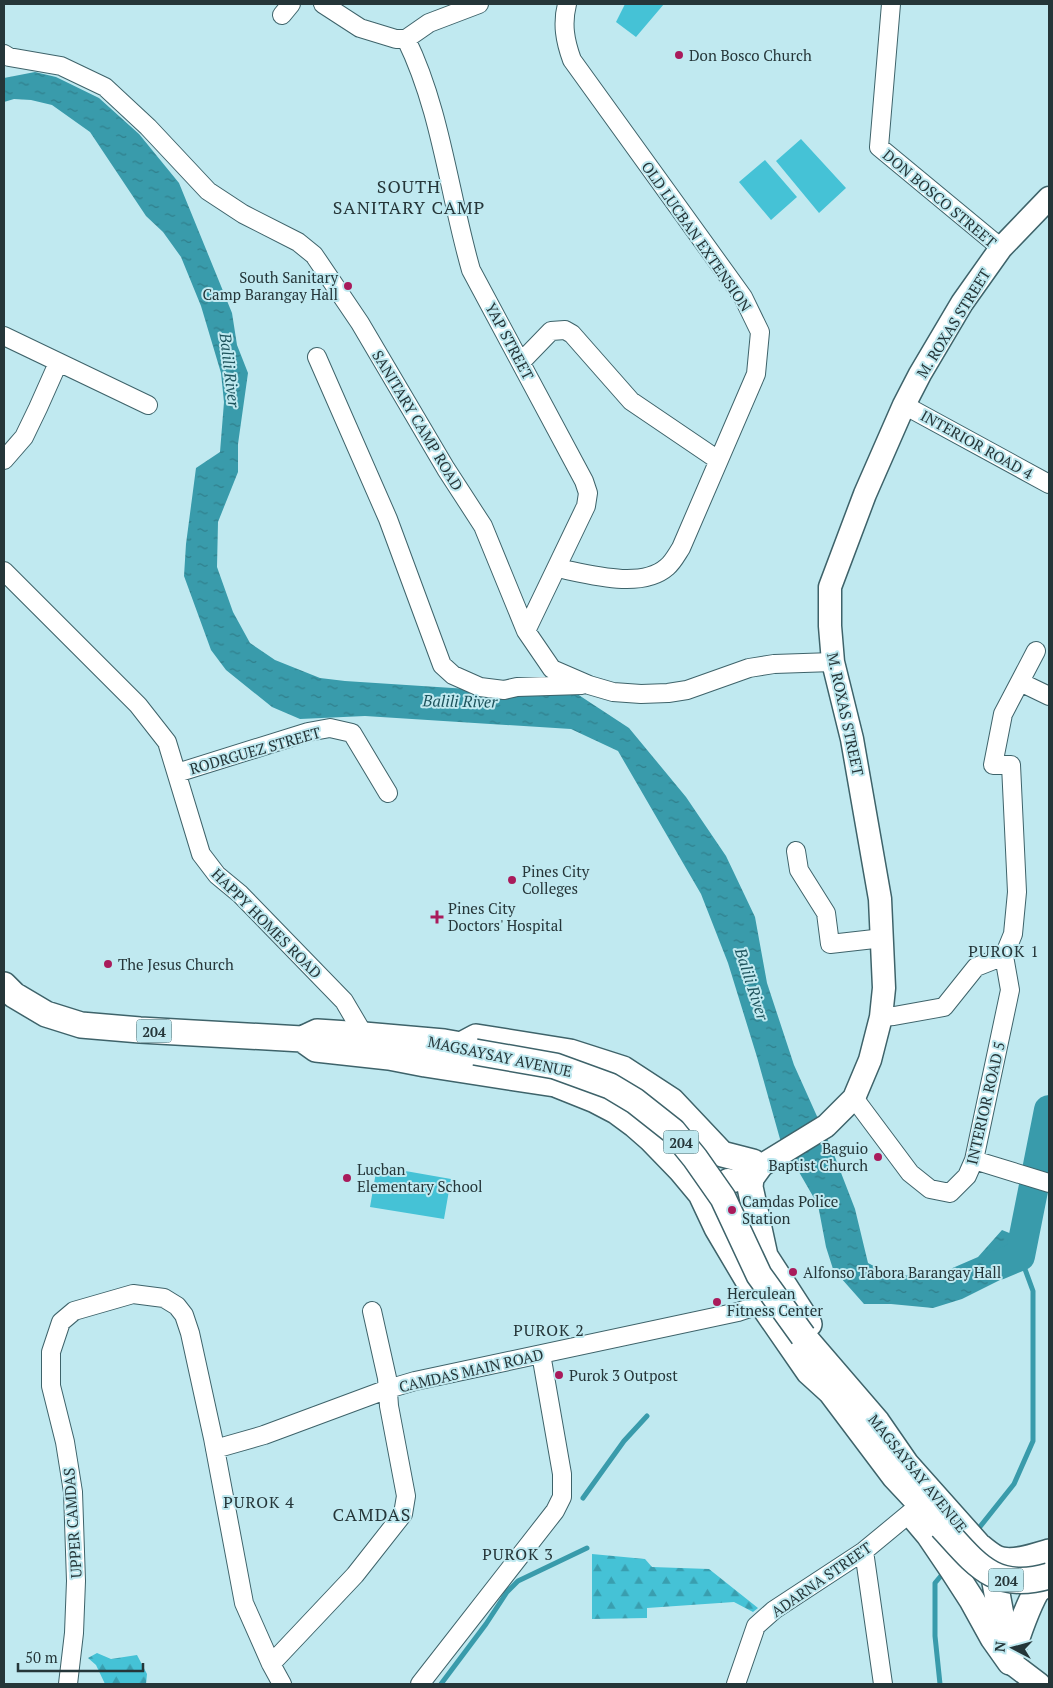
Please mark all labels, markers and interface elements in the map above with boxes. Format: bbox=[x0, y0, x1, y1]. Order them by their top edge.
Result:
place label: Don Bosco Church bbox=[689, 45, 812, 65]
marker: Don Bosco Church bbox=[673, 49, 685, 61]
street label: DON BOSCO STREET bbox=[879, 145, 1001, 251]
street label: OLD LUCBAN EXTENSION bbox=[638, 157, 756, 315]
district label: SOUTH SANITARY CAMP bbox=[333, 174, 485, 219]
street label: M. ROXAS STREET bbox=[911, 265, 995, 381]
place label: South Sanitary Camp Barangay Hall bbox=[202, 267, 338, 304]
marker: South Sanitary Camp Barangay Hall bbox=[342, 280, 354, 292]
street label: YAP STREET bbox=[481, 299, 539, 383]
water label: Balili River bbox=[214, 331, 246, 409]
street label: SANITARY CAMP ROAD bbox=[368, 346, 468, 494]
street label: INTERIOR ROAD 4 bbox=[917, 405, 1037, 483]
street label: M. ROXAS STREET bbox=[823, 651, 869, 777]
water label: Balili River bbox=[421, 689, 498, 713]
street label: RODRGUEZ STREET bbox=[187, 722, 323, 778]
place label: Pines City Colleges bbox=[522, 861, 590, 898]
street label: HAPPY HOMES ROAD bbox=[208, 864, 326, 982]
marker: Pines City Colleges bbox=[506, 874, 518, 886]
place label: Pines City Doctors' Hospital bbox=[448, 898, 563, 935]
marker: Pines City Doctors' Hospital bbox=[430, 910, 444, 924]
district label: PUROK 1 bbox=[968, 940, 1040, 962]
water label: Balili River bbox=[730, 944, 774, 1024]
place label: The Jesus Church bbox=[118, 954, 234, 974]
marker: The Jesus Church bbox=[102, 958, 114, 970]
road number: 204 bbox=[136, 1019, 172, 1042]
street label: MAGSAYSAY AVENUE bbox=[426, 1031, 574, 1081]
street label: INTERIOR ROAD 5 bbox=[961, 1040, 1009, 1166]
road number: 204 bbox=[664, 1130, 698, 1154]
place label: Baguio Baptist Church bbox=[768, 1138, 868, 1175]
marker: Baguio Baptist Church bbox=[872, 1151, 884, 1163]
place label: Lucban Elementary School bbox=[357, 1159, 483, 1196]
marker: Lucban Elementary School bbox=[341, 1172, 353, 1184]
place label: Camdas Police Station bbox=[742, 1191, 838, 1228]
marker: Camdas Police Station bbox=[726, 1204, 738, 1216]
place label: Alfonso Tabora Barangay Hall bbox=[803, 1262, 1001, 1282]
marker: Alfonso Tabora Barangay Hall bbox=[787, 1266, 799, 1278]
place label: Herculean Fitness Center bbox=[727, 1283, 823, 1320]
marker: Herculean Fitness Center bbox=[711, 1296, 723, 1308]
district label: PUROK 2 bbox=[513, 1319, 585, 1341]
street label: CAMDAS MAIN ROAD bbox=[397, 1344, 545, 1396]
place label: Purok 3 Outpost bbox=[569, 1365, 678, 1385]
marker: Purok 3 Outpost bbox=[553, 1369, 565, 1381]
street label: MAGSAYSAY AVENUE bbox=[864, 1410, 972, 1536]
street label: UPPER CAMDAS bbox=[58, 1467, 86, 1579]
district label: PUROK 4 bbox=[223, 1491, 295, 1513]
district label: CAMDAS bbox=[333, 1502, 411, 1526]
street label: ADARNA STREET bbox=[767, 1537, 875, 1621]
district label: PUROK 3 bbox=[482, 1543, 554, 1565]
road number: 204 bbox=[988, 1568, 1024, 1592]
north arrow bbox=[988, 1623, 1038, 1673]
scale bar bbox=[18, 1640, 142, 1672]
text: N bbox=[990, 1640, 1010, 1653]
text: 50 m bbox=[25, 1647, 58, 1667]

